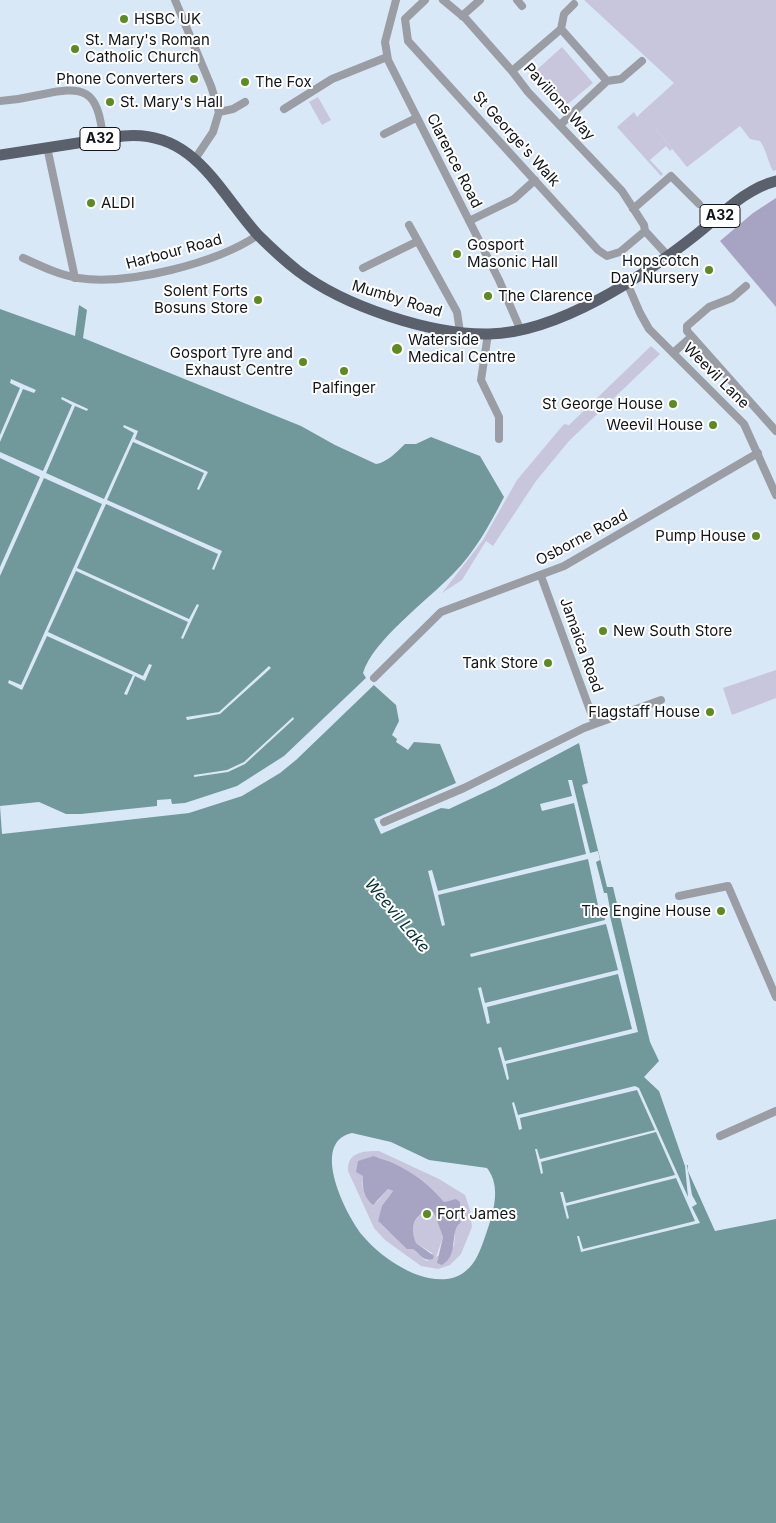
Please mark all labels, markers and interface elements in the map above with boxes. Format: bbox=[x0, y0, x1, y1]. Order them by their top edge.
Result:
place label: HSBC UK bbox=[134, 10, 201, 28]
marker: HSBC UK bbox=[118, 13, 130, 25]
place label: St. Mary's Roman Catholic Church bbox=[85, 31, 210, 66]
marker: St. Mary's Roman Catholic Church bbox=[69, 43, 81, 55]
street label: Pavilions Way bbox=[520, 60, 598, 144]
place label: Phone Converters bbox=[56, 70, 184, 88]
marker: Phone Converters bbox=[188, 73, 200, 85]
place label: The Fox bbox=[255, 73, 312, 91]
marker: The Fox bbox=[239, 76, 251, 88]
street label: St George's Walk bbox=[469, 88, 563, 190]
place label: St. Mary's Hall bbox=[120, 93, 223, 111]
marker: St. Mary's Hall bbox=[104, 96, 116, 108]
street label: Clarence Road bbox=[422, 111, 486, 211]
road number: A32 bbox=[80, 128, 120, 150]
place label: ALDI bbox=[101, 194, 135, 212]
marker: ALDI bbox=[85, 197, 97, 209]
road number: A32 bbox=[700, 205, 740, 228]
street label: Harbour Road bbox=[124, 231, 224, 273]
place label: Gosport Masonic Hall bbox=[467, 236, 558, 271]
marker: Gosport Masonic Hall bbox=[451, 248, 463, 260]
place label: Hopscotch Day Nursery bbox=[611, 252, 699, 287]
marker: Hopscotch Day Nursery bbox=[703, 264, 715, 276]
street label: Mumby Road bbox=[350, 277, 444, 321]
place label: Solent Forts Bosuns Store bbox=[154, 282, 248, 317]
place label: The Clarence bbox=[498, 287, 593, 305]
marker: The Clarence bbox=[482, 290, 494, 302]
marker: Solent Forts Bosuns Store bbox=[252, 294, 264, 306]
place label: Waterside Medical Centre bbox=[408, 331, 516, 366]
street label: Weevil Lane bbox=[679, 339, 753, 413]
marker: Waterside Medical Centre bbox=[390, 342, 404, 356]
place label: Gosport Tyre and Exhaust Centre bbox=[170, 344, 293, 379]
marker: Gosport Tyre and Exhaust Centre bbox=[297, 356, 309, 368]
marker: Palfinger bbox=[338, 365, 350, 377]
place label: Palfinger bbox=[312, 379, 376, 397]
place label: St George House bbox=[542, 395, 663, 413]
marker: St George House bbox=[667, 398, 679, 410]
place label: Weevil House bbox=[606, 416, 703, 434]
marker: Weevil House bbox=[707, 419, 719, 431]
street label: Osborne Road bbox=[533, 506, 631, 570]
place label: Pump House bbox=[655, 527, 746, 545]
marker: Pump House bbox=[750, 530, 762, 542]
street label: Jamaica Road bbox=[555, 595, 607, 695]
place label: New South Store bbox=[613, 622, 732, 640]
marker: New South Store bbox=[597, 625, 609, 637]
place label: Tank Store bbox=[462, 654, 538, 672]
marker: Tank Store bbox=[542, 657, 554, 669]
place label: Flagstaff House bbox=[588, 703, 700, 721]
marker: Flagstaff House bbox=[704, 706, 716, 718]
water label: Weevil Lake bbox=[360, 875, 434, 957]
place label: The Engine House bbox=[581, 902, 711, 920]
marker: The Engine House bbox=[715, 905, 727, 917]
place label: Fort James bbox=[437, 1205, 516, 1223]
marker: Fort James bbox=[421, 1208, 433, 1220]

